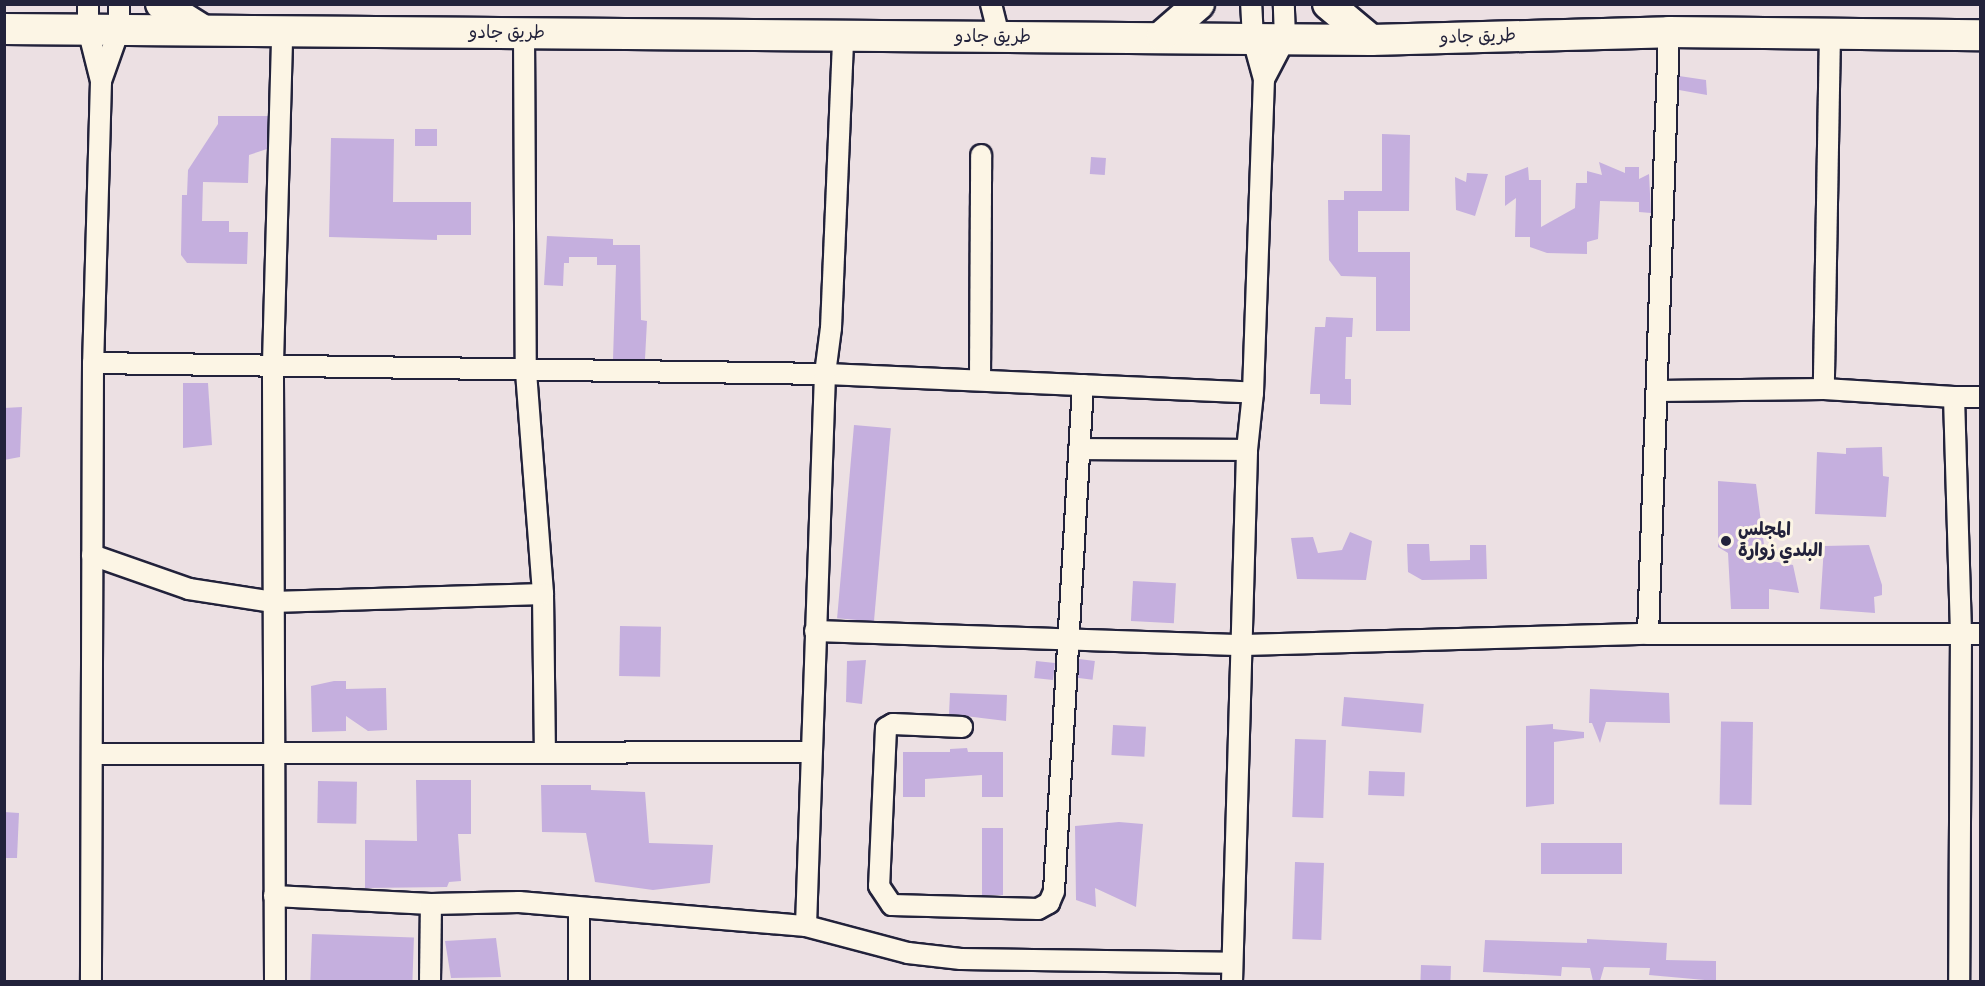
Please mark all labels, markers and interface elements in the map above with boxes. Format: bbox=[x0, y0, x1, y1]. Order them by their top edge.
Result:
street label: طريق جادو bbox=[469, 22, 545, 44]
street label: طريق جادو bbox=[1440, 25, 1516, 49]
street label: طريق جادو bbox=[955, 26, 1031, 48]
place label: المجلس البلدي زوارة bbox=[1738, 520, 1823, 562]
marker: المجلس البلدي زوارة bbox=[1719, 534, 1733, 548]

